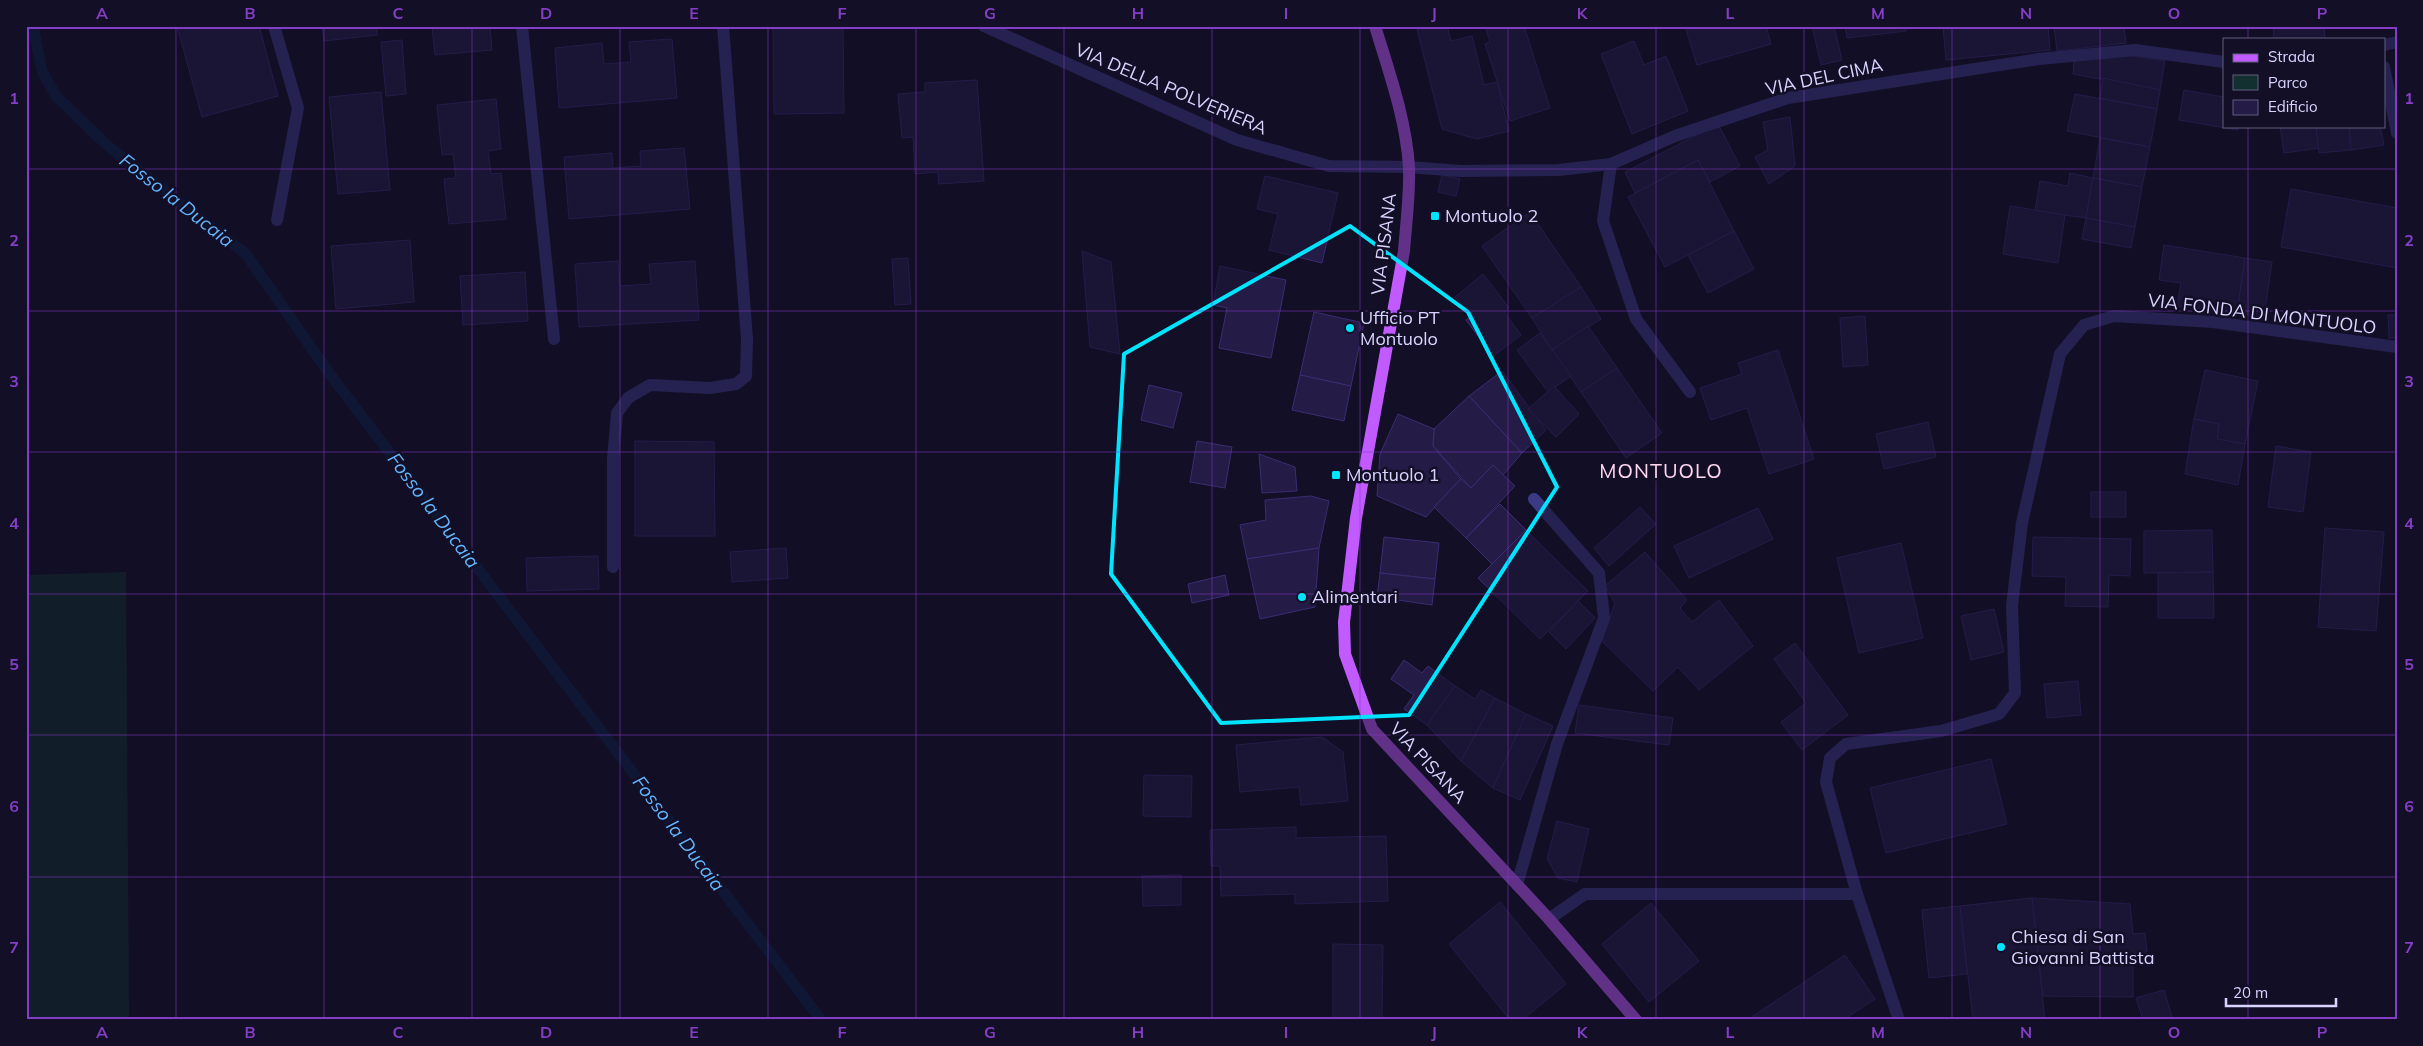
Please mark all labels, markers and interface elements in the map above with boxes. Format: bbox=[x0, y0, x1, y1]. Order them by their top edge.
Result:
text: A bbox=[96, 3, 108, 23]
text: B bbox=[244, 3, 256, 23]
text: C bbox=[393, 3, 404, 23]
text: D bbox=[540, 3, 552, 23]
text: E bbox=[689, 3, 699, 23]
text: F bbox=[837, 3, 847, 23]
text: G bbox=[984, 3, 996, 23]
text: H bbox=[1132, 3, 1144, 23]
text: I bbox=[1284, 3, 1288, 23]
text: J bbox=[1431, 3, 1437, 23]
text: K bbox=[1577, 3, 1589, 23]
text: L bbox=[1726, 3, 1735, 23]
text: M bbox=[1871, 3, 1885, 23]
text: N bbox=[2020, 3, 2032, 23]
text: O bbox=[2168, 3, 2180, 23]
text: P bbox=[2317, 3, 2328, 23]
street label: VIA DELLA POLVERIERA bbox=[1072, 38, 1271, 139]
legend bbox=[2223, 38, 2386, 128]
text: Strada bbox=[2268, 47, 2315, 66]
street label: VIA DEL CIMA bbox=[1763, 53, 1885, 100]
text: Parco bbox=[2268, 73, 2308, 92]
text: 1 bbox=[9, 88, 19, 108]
text: 1 bbox=[2404, 88, 2414, 108]
text: Edificio bbox=[2268, 97, 2318, 116]
water label: Fosso la Ducaia bbox=[115, 148, 239, 252]
street label: VIA PISANA bbox=[1366, 192, 1401, 296]
place label: Montuolo 2 bbox=[1445, 204, 1538, 227]
marker: Montuolo 2 bbox=[1429, 210, 1441, 222]
text: 2 bbox=[9, 230, 19, 250]
text: 2 bbox=[2404, 230, 2414, 250]
street label: VIA FONDA DI MONTUOLO bbox=[2147, 288, 2378, 339]
place label: Ufficio PT Montuolo bbox=[1360, 306, 1440, 350]
marker: Ufficio PT Montuolo bbox=[1344, 322, 1356, 334]
text: 3 bbox=[9, 371, 19, 391]
text: 3 bbox=[2404, 371, 2414, 391]
water label: Fosso la Ducaia bbox=[383, 447, 485, 573]
district label: MONTUOLO bbox=[1599, 458, 1723, 483]
place label: Montuolo 1 bbox=[1346, 463, 1439, 486]
marker: Montuolo 1 bbox=[1330, 469, 1342, 481]
text: 4 bbox=[9, 513, 19, 533]
text: 4 bbox=[2404, 513, 2414, 533]
place label: Alimentari bbox=[1312, 585, 1398, 608]
marker: Alimentari bbox=[1296, 591, 1308, 603]
text: 5 bbox=[9, 654, 19, 674]
text: 5 bbox=[2404, 654, 2414, 674]
street label: VIA PISANA bbox=[1385, 717, 1472, 808]
water label: Fosso la Ducaia bbox=[628, 770, 730, 896]
text: 6 bbox=[9, 796, 19, 816]
text: 6 bbox=[2404, 796, 2414, 816]
place label: Chiesa di San Giovanni Battista bbox=[2011, 925, 2154, 969]
text: 7 bbox=[9, 937, 19, 957]
text: 7 bbox=[2404, 937, 2414, 957]
marker: Chiesa di San Giovanni Battista bbox=[1995, 941, 2007, 953]
scale bar bbox=[2226, 976, 2336, 1008]
text: 20 m bbox=[2233, 983, 2268, 1002]
text: A bbox=[96, 1022, 108, 1042]
text: B bbox=[244, 1022, 256, 1042]
text: C bbox=[393, 1022, 404, 1042]
text: D bbox=[540, 1022, 552, 1042]
text: E bbox=[689, 1022, 699, 1042]
text: F bbox=[837, 1022, 847, 1042]
text: G bbox=[984, 1022, 996, 1042]
text: H bbox=[1132, 1022, 1144, 1042]
text: I bbox=[1284, 1022, 1288, 1042]
text: J bbox=[1431, 1022, 1437, 1042]
text: K bbox=[1577, 1022, 1589, 1042]
text: L bbox=[1726, 1022, 1735, 1042]
text: M bbox=[1871, 1022, 1885, 1042]
text: N bbox=[2020, 1022, 2032, 1042]
text: O bbox=[2168, 1022, 2180, 1042]
text: P bbox=[2317, 1022, 2328, 1042]

